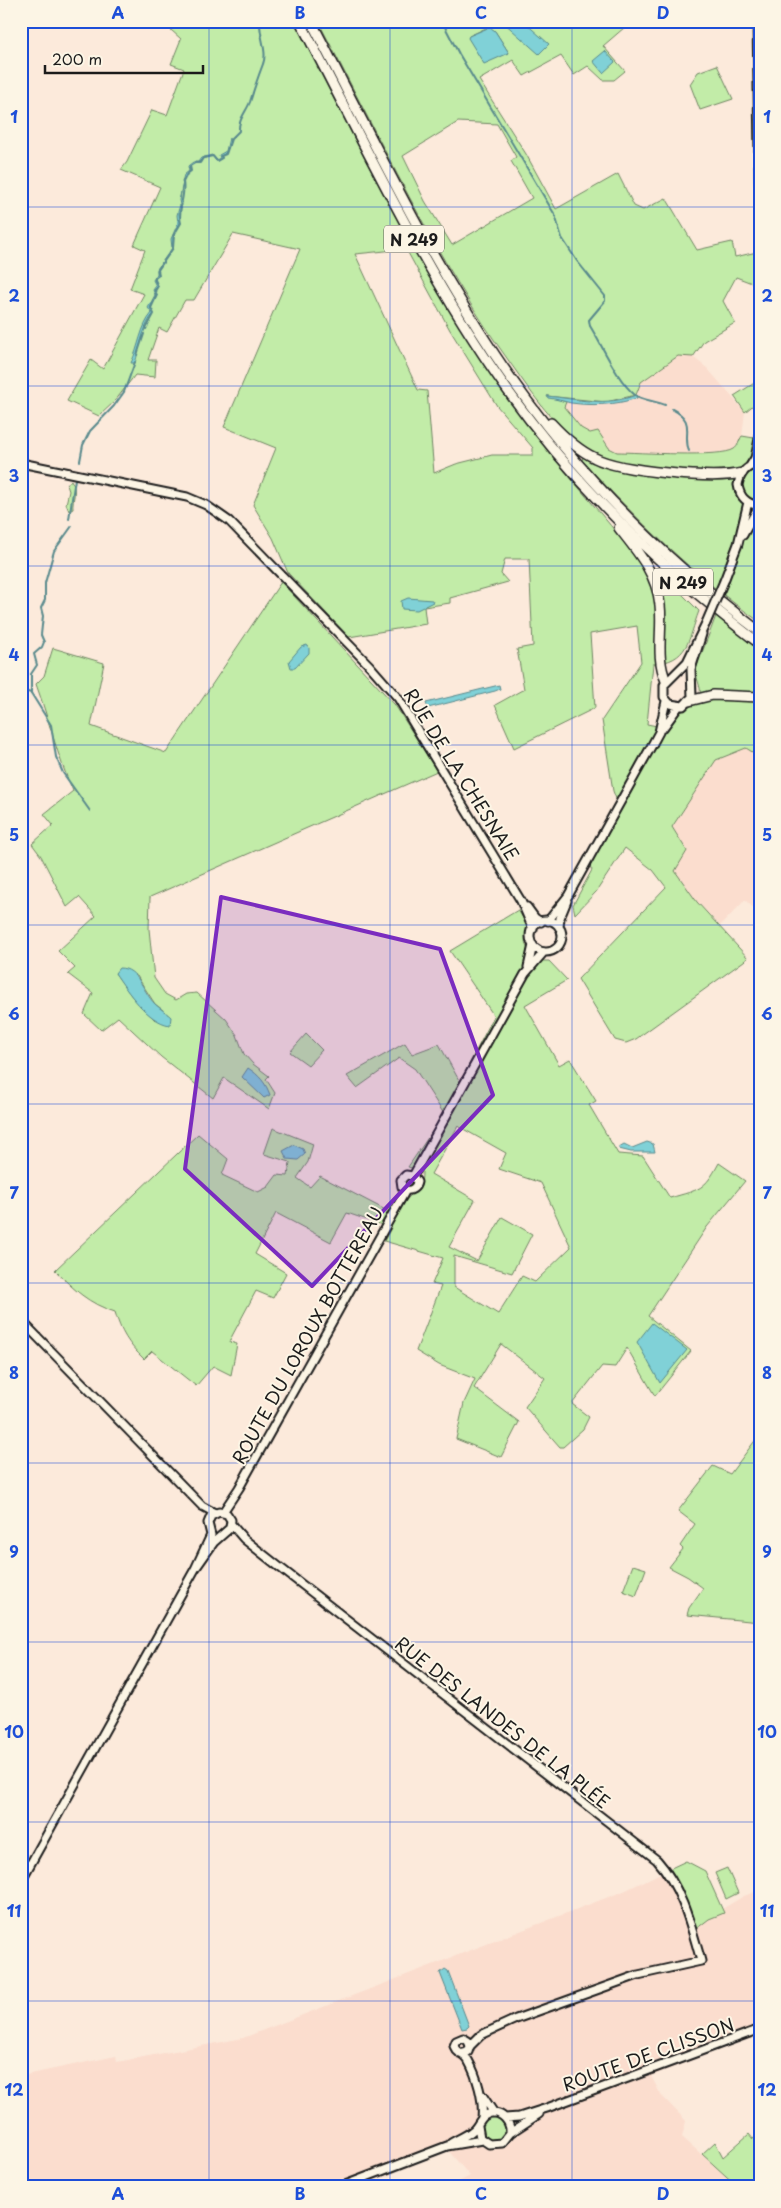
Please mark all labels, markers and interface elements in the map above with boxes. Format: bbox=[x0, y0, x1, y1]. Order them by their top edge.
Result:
text: A bbox=[112, 0, 125, 24]
text: B bbox=[295, 0, 306, 24]
text: C bbox=[475, 0, 487, 24]
text: D bbox=[657, 0, 669, 24]
scale bar bbox=[45, 42, 202, 74]
text: 200 m bbox=[52, 47, 102, 70]
text: 1 bbox=[10, 104, 18, 128]
text: 1 bbox=[763, 104, 771, 128]
road number: N 249 bbox=[384, 225, 444, 252]
text: 2 bbox=[8, 283, 20, 307]
text: 2 bbox=[761, 283, 773, 307]
text: 3 bbox=[9, 463, 19, 487]
text: 3 bbox=[762, 463, 772, 487]
road number: N 249 bbox=[653, 568, 713, 596]
text: 4 bbox=[9, 642, 20, 666]
text: 4 bbox=[762, 642, 773, 666]
street label: RUE DE LA CHESNAIE bbox=[398, 683, 526, 865]
text: 5 bbox=[9, 822, 19, 846]
text: 5 bbox=[762, 822, 772, 846]
text: 6 bbox=[8, 1001, 20, 1025]
text: 6 bbox=[761, 1001, 773, 1025]
text: 7 bbox=[9, 1180, 19, 1204]
text: 7 bbox=[762, 1180, 772, 1204]
street label: ROUTE DU LOROUX BOTTEREAU bbox=[225, 1201, 389, 1469]
text: 8 bbox=[9, 1360, 19, 1384]
text: 8 bbox=[762, 1360, 772, 1384]
text: 9 bbox=[9, 1539, 19, 1563]
text: 9 bbox=[762, 1539, 772, 1563]
street label: RUE DES LANDES DE LA PLÉE bbox=[390, 1629, 616, 1815]
text: 10 bbox=[4, 1719, 24, 1743]
text: 10 bbox=[757, 1719, 777, 1743]
text: 11 bbox=[7, 1898, 21, 1922]
text: 11 bbox=[760, 1898, 774, 1922]
street label: ROUTE DE CLISSON bbox=[558, 2010, 738, 2098]
text: 12 bbox=[5, 2077, 23, 2101]
text: 12 bbox=[758, 2077, 776, 2101]
text: A bbox=[112, 2181, 125, 2205]
text: B bbox=[295, 2181, 306, 2205]
text: C bbox=[475, 2181, 487, 2205]
text: D bbox=[657, 2181, 669, 2205]

